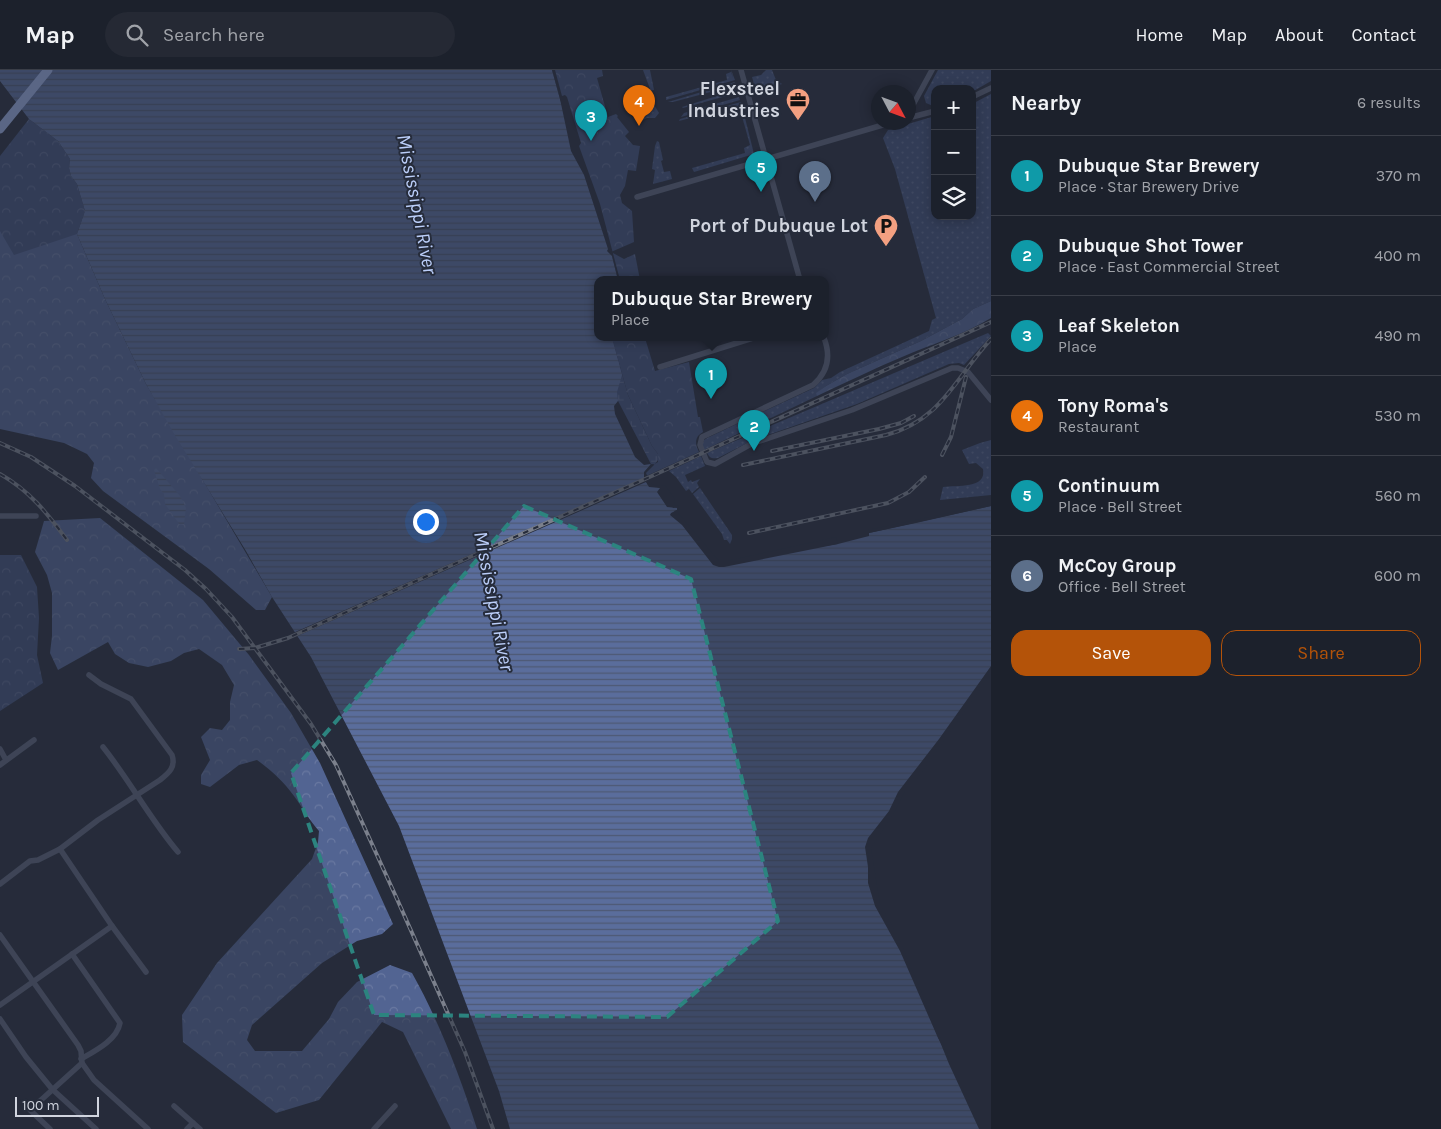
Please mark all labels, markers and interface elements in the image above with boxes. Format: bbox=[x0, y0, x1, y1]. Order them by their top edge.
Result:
search box bbox=[105, 12, 455, 57]
text: Map bbox=[25, 21, 75, 49]
icon: search bbox=[123, 21, 151, 49]
text: Search here bbox=[163, 24, 265, 46]
text: Home bbox=[1135, 24, 1183, 46]
text: Map bbox=[1211, 24, 1247, 46]
text: About bbox=[1275, 24, 1324, 46]
text: Contact bbox=[1352, 24, 1416, 46]
place label: Flexsteel Industries bbox=[687, 78, 780, 122]
pin: 4 bbox=[623, 85, 655, 126]
north arrow bbox=[871, 85, 916, 130]
map controls bbox=[931, 85, 976, 220]
button: + bbox=[931, 85, 976, 130]
office icon: Flexsteel Industries bbox=[785, 87, 811, 121]
text: Nearby bbox=[1011, 91, 1081, 115]
text: 6 results bbox=[1357, 93, 1421, 112]
pin: 3 bbox=[575, 100, 607, 141]
button: − bbox=[931, 130, 976, 175]
water label: Mississippi River bbox=[392, 132, 442, 277]
pin: 5 bbox=[745, 151, 777, 192]
text: Dubuque Star Brewery bbox=[1058, 155, 1259, 177]
pin: 6 bbox=[799, 161, 831, 202]
text: 1 bbox=[1024, 166, 1030, 185]
text: 370 m bbox=[1376, 166, 1421, 185]
button: layers bbox=[931, 175, 976, 220]
text: Place · Star Brewery Drive bbox=[1058, 177, 1239, 196]
parking icon: Port of Dubuque Lot bbox=[873, 213, 899, 247]
place label: Port of Dubuque Lot bbox=[689, 215, 868, 237]
text: Dubuque Shot Tower bbox=[1058, 235, 1243, 257]
text: 2 bbox=[1022, 246, 1032, 265]
text: 400 m bbox=[1374, 246, 1421, 265]
text: Place · East Commercial Street bbox=[1058, 257, 1280, 276]
popup bbox=[594, 276, 829, 341]
text: Dubuque Star Brewery bbox=[611, 288, 812, 310]
text: Place bbox=[611, 310, 650, 329]
text: Leaf Skeleton bbox=[1058, 315, 1180, 337]
text: 3 bbox=[1022, 326, 1032, 345]
text: 490 m bbox=[1375, 326, 1421, 345]
text: Place bbox=[1058, 337, 1097, 356]
pin: 1 bbox=[695, 358, 727, 399]
text: Tony Roma's bbox=[1058, 395, 1169, 417]
text: 4 bbox=[1022, 406, 1032, 425]
text: 530 m bbox=[1374, 406, 1421, 425]
pin: 2 bbox=[738, 410, 770, 451]
text: Restaurant bbox=[1058, 417, 1139, 436]
text: Continuum bbox=[1058, 475, 1160, 497]
text: 5 bbox=[1022, 486, 1032, 505]
text: 560 m bbox=[1375, 486, 1421, 505]
text: Place · Bell Street bbox=[1058, 497, 1182, 516]
your location bbox=[413, 509, 439, 535]
water label: Mississippi River bbox=[469, 529, 519, 674]
text: McCoy Group bbox=[1058, 555, 1176, 577]
text: 6 bbox=[1022, 566, 1032, 585]
text: 600 m bbox=[1374, 566, 1421, 585]
text: Office · Bell Street bbox=[1058, 577, 1186, 596]
button: Save bbox=[1011, 630, 1211, 676]
button: Share bbox=[1221, 630, 1421, 676]
scale bar bbox=[15, 1094, 99, 1117]
text: 100 m bbox=[22, 1097, 60, 1114]

